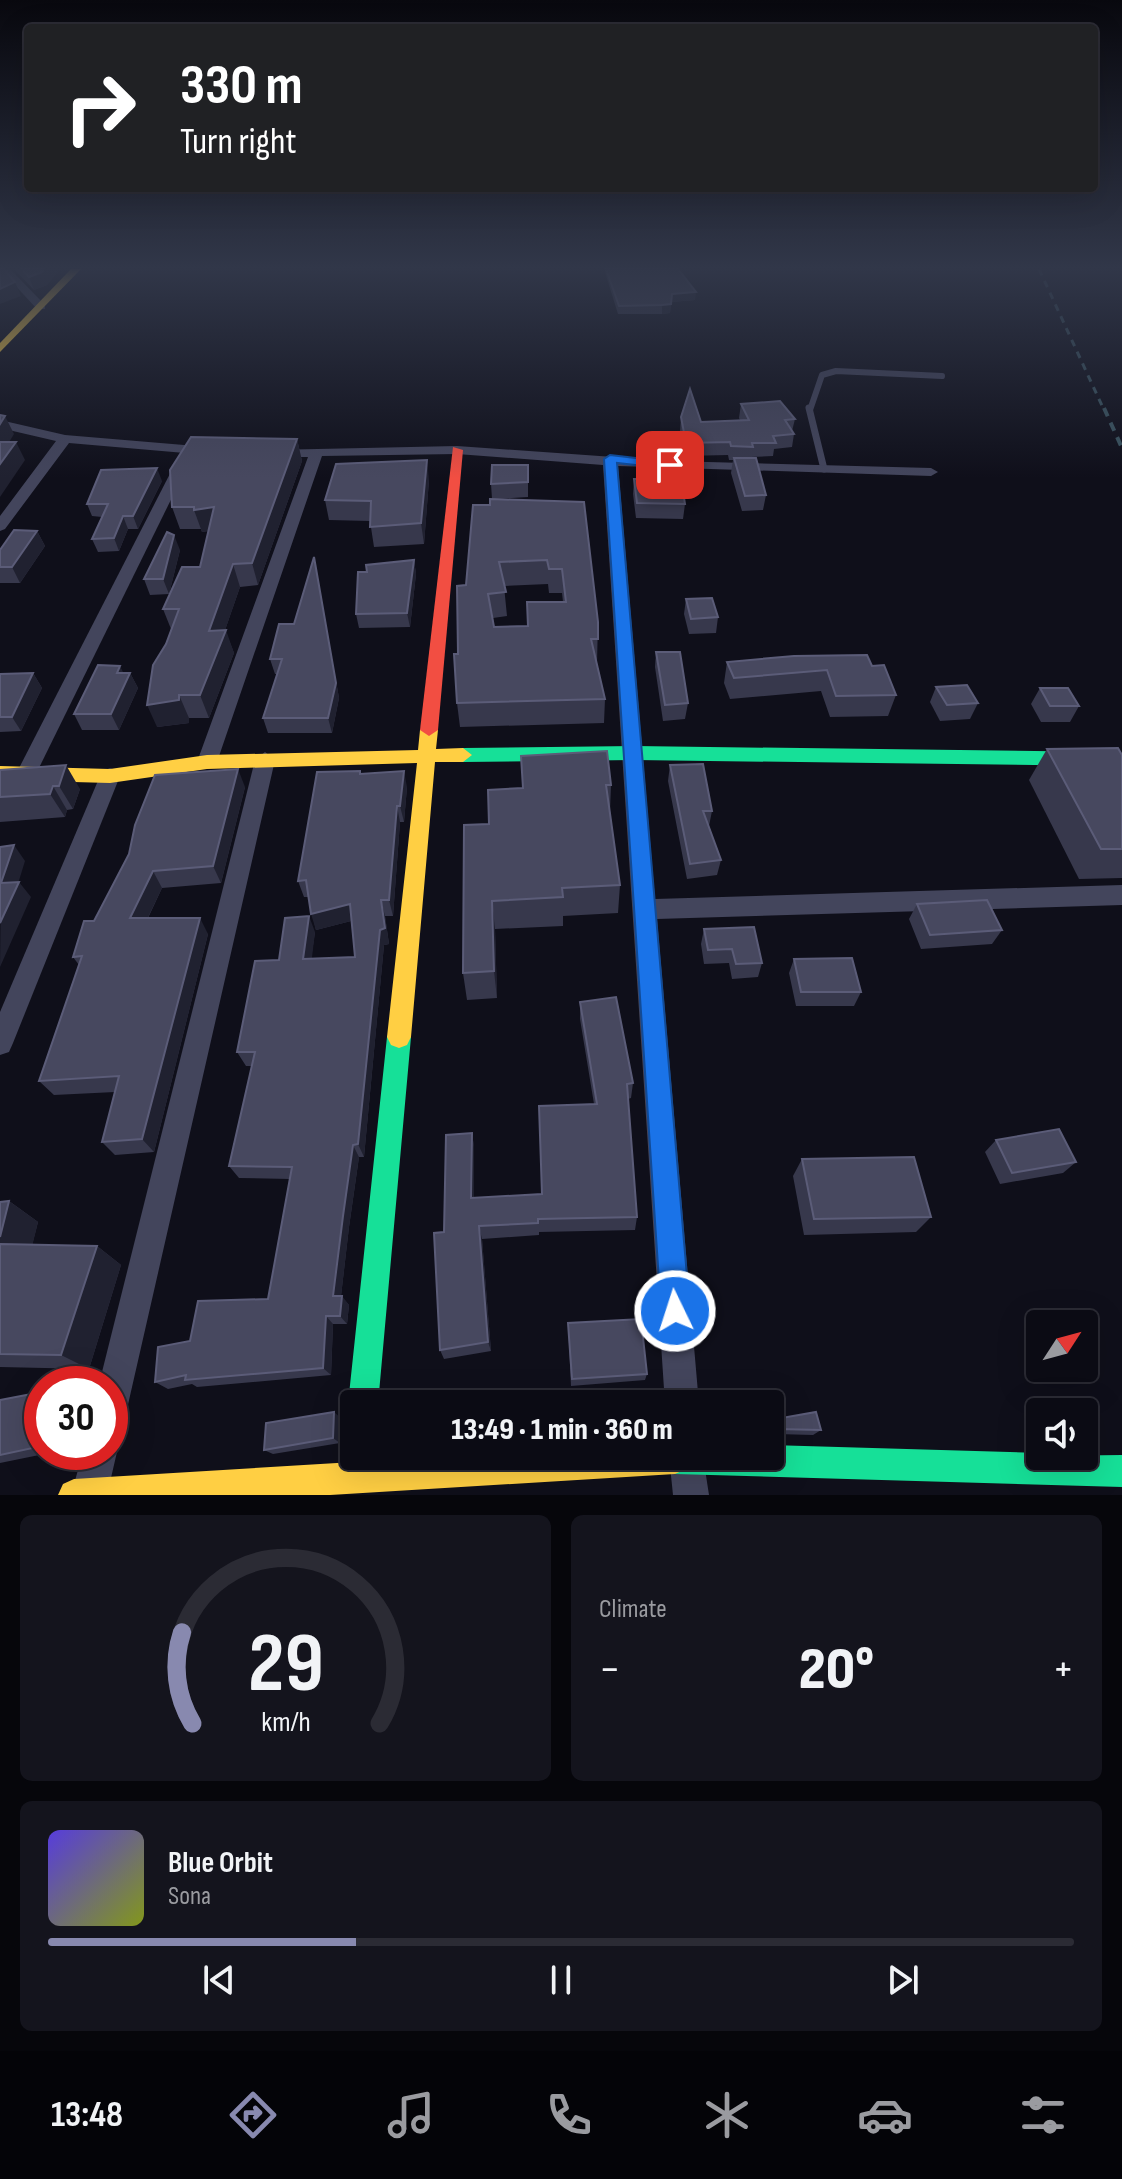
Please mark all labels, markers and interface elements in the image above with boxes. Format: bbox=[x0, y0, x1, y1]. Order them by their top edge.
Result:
text: 330 m bbox=[180, 53, 303, 120]
icon: right bbox=[48, 56, 152, 160]
text: Turn right bbox=[180, 121, 297, 164]
pin bbox=[636, 431, 704, 499]
icon: arrive bbox=[648, 443, 692, 487]
position arrow bbox=[633, 1269, 717, 1353]
north arrow bbox=[1026, 1310, 1098, 1382]
map controls bbox=[1026, 1310, 1098, 1470]
speed limit sign: 30 bbox=[24, 1366, 128, 1470]
button: sound bbox=[1026, 1398, 1098, 1470]
text: 13:49 · 1 min · 360 m bbox=[451, 1412, 673, 1448]
text: Climate bbox=[599, 1594, 667, 1625]
text: 29 bbox=[248, 1615, 323, 1715]
text: 20° bbox=[799, 1634, 874, 1706]
text: − bbox=[599, 1643, 621, 1696]
text: + bbox=[1052, 1643, 1074, 1696]
text: km/h bbox=[261, 1705, 310, 1740]
text: Blue Orbit bbox=[168, 1845, 273, 1881]
text: Sona bbox=[168, 1881, 211, 1912]
icon: previous bbox=[197, 1958, 241, 2002]
icon: pause bbox=[539, 1958, 583, 2002]
icon: next bbox=[881, 1958, 925, 2002]
icon: directions bbox=[225, 2087, 281, 2143]
icon: music bbox=[383, 2087, 439, 2143]
icon: phone bbox=[541, 2087, 597, 2143]
icon: climate bbox=[699, 2087, 755, 2143]
icon: car bbox=[857, 2087, 913, 2143]
icon: filters bbox=[1015, 2087, 1071, 2143]
text: 13:48 bbox=[51, 2094, 123, 2137]

